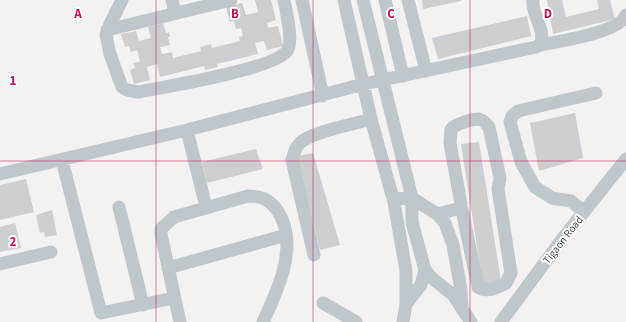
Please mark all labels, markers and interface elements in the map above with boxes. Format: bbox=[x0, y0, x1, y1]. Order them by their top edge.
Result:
text: A bbox=[73, 5, 82, 23]
text: B bbox=[231, 5, 239, 23]
text: C bbox=[387, 5, 395, 23]
text: D bbox=[544, 5, 552, 23]
text: 1 bbox=[10, 72, 17, 90]
street label: Tigaon Road bbox=[539, 213, 587, 267]
text: 2 bbox=[10, 233, 17, 251]

